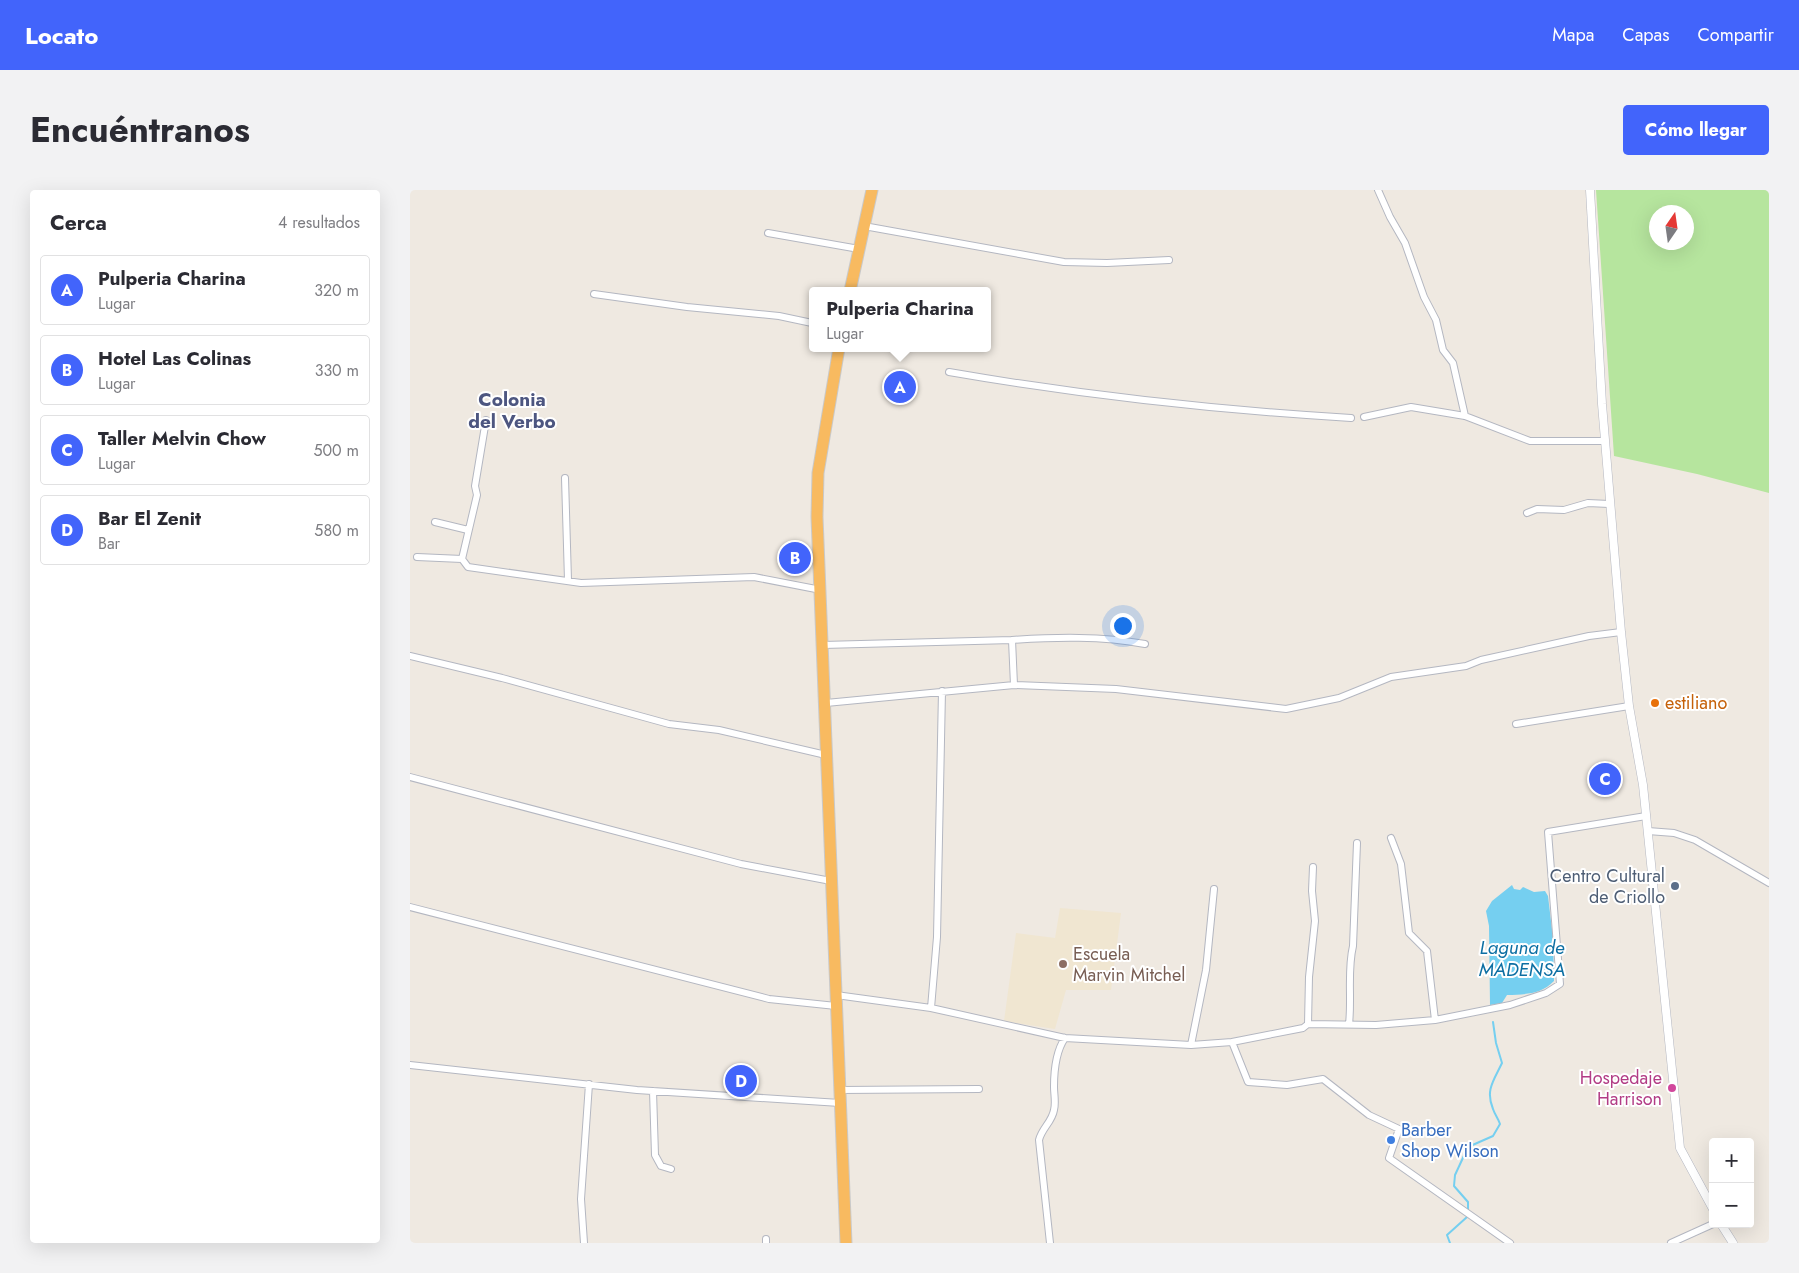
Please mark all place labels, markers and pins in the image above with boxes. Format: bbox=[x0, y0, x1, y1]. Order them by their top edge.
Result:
pin: A bbox=[884, 368, 916, 406]
pin: B bbox=[779, 539, 811, 577]
place label: estiliano bbox=[1665, 690, 1727, 716]
marker: estiliano bbox=[1649, 697, 1661, 709]
pin: C bbox=[1589, 760, 1621, 798]
place label: Centro Cultural de Criollo bbox=[1550, 863, 1665, 910]
marker: Centro Cultural de Criollo bbox=[1669, 880, 1681, 892]
place label: Escuela Marvin Mitchel bbox=[1073, 941, 1185, 988]
marker: Escuela Marvin Mitchel bbox=[1057, 958, 1069, 970]
pin: D bbox=[725, 1062, 757, 1100]
place label: Hospedaje Harrison bbox=[1580, 1065, 1662, 1112]
marker: Hospedaje Harrison bbox=[1666, 1082, 1678, 1094]
place label: Barber Shop Wilson bbox=[1401, 1117, 1499, 1164]
marker: Barber Shop Wilson bbox=[1385, 1134, 1397, 1146]

